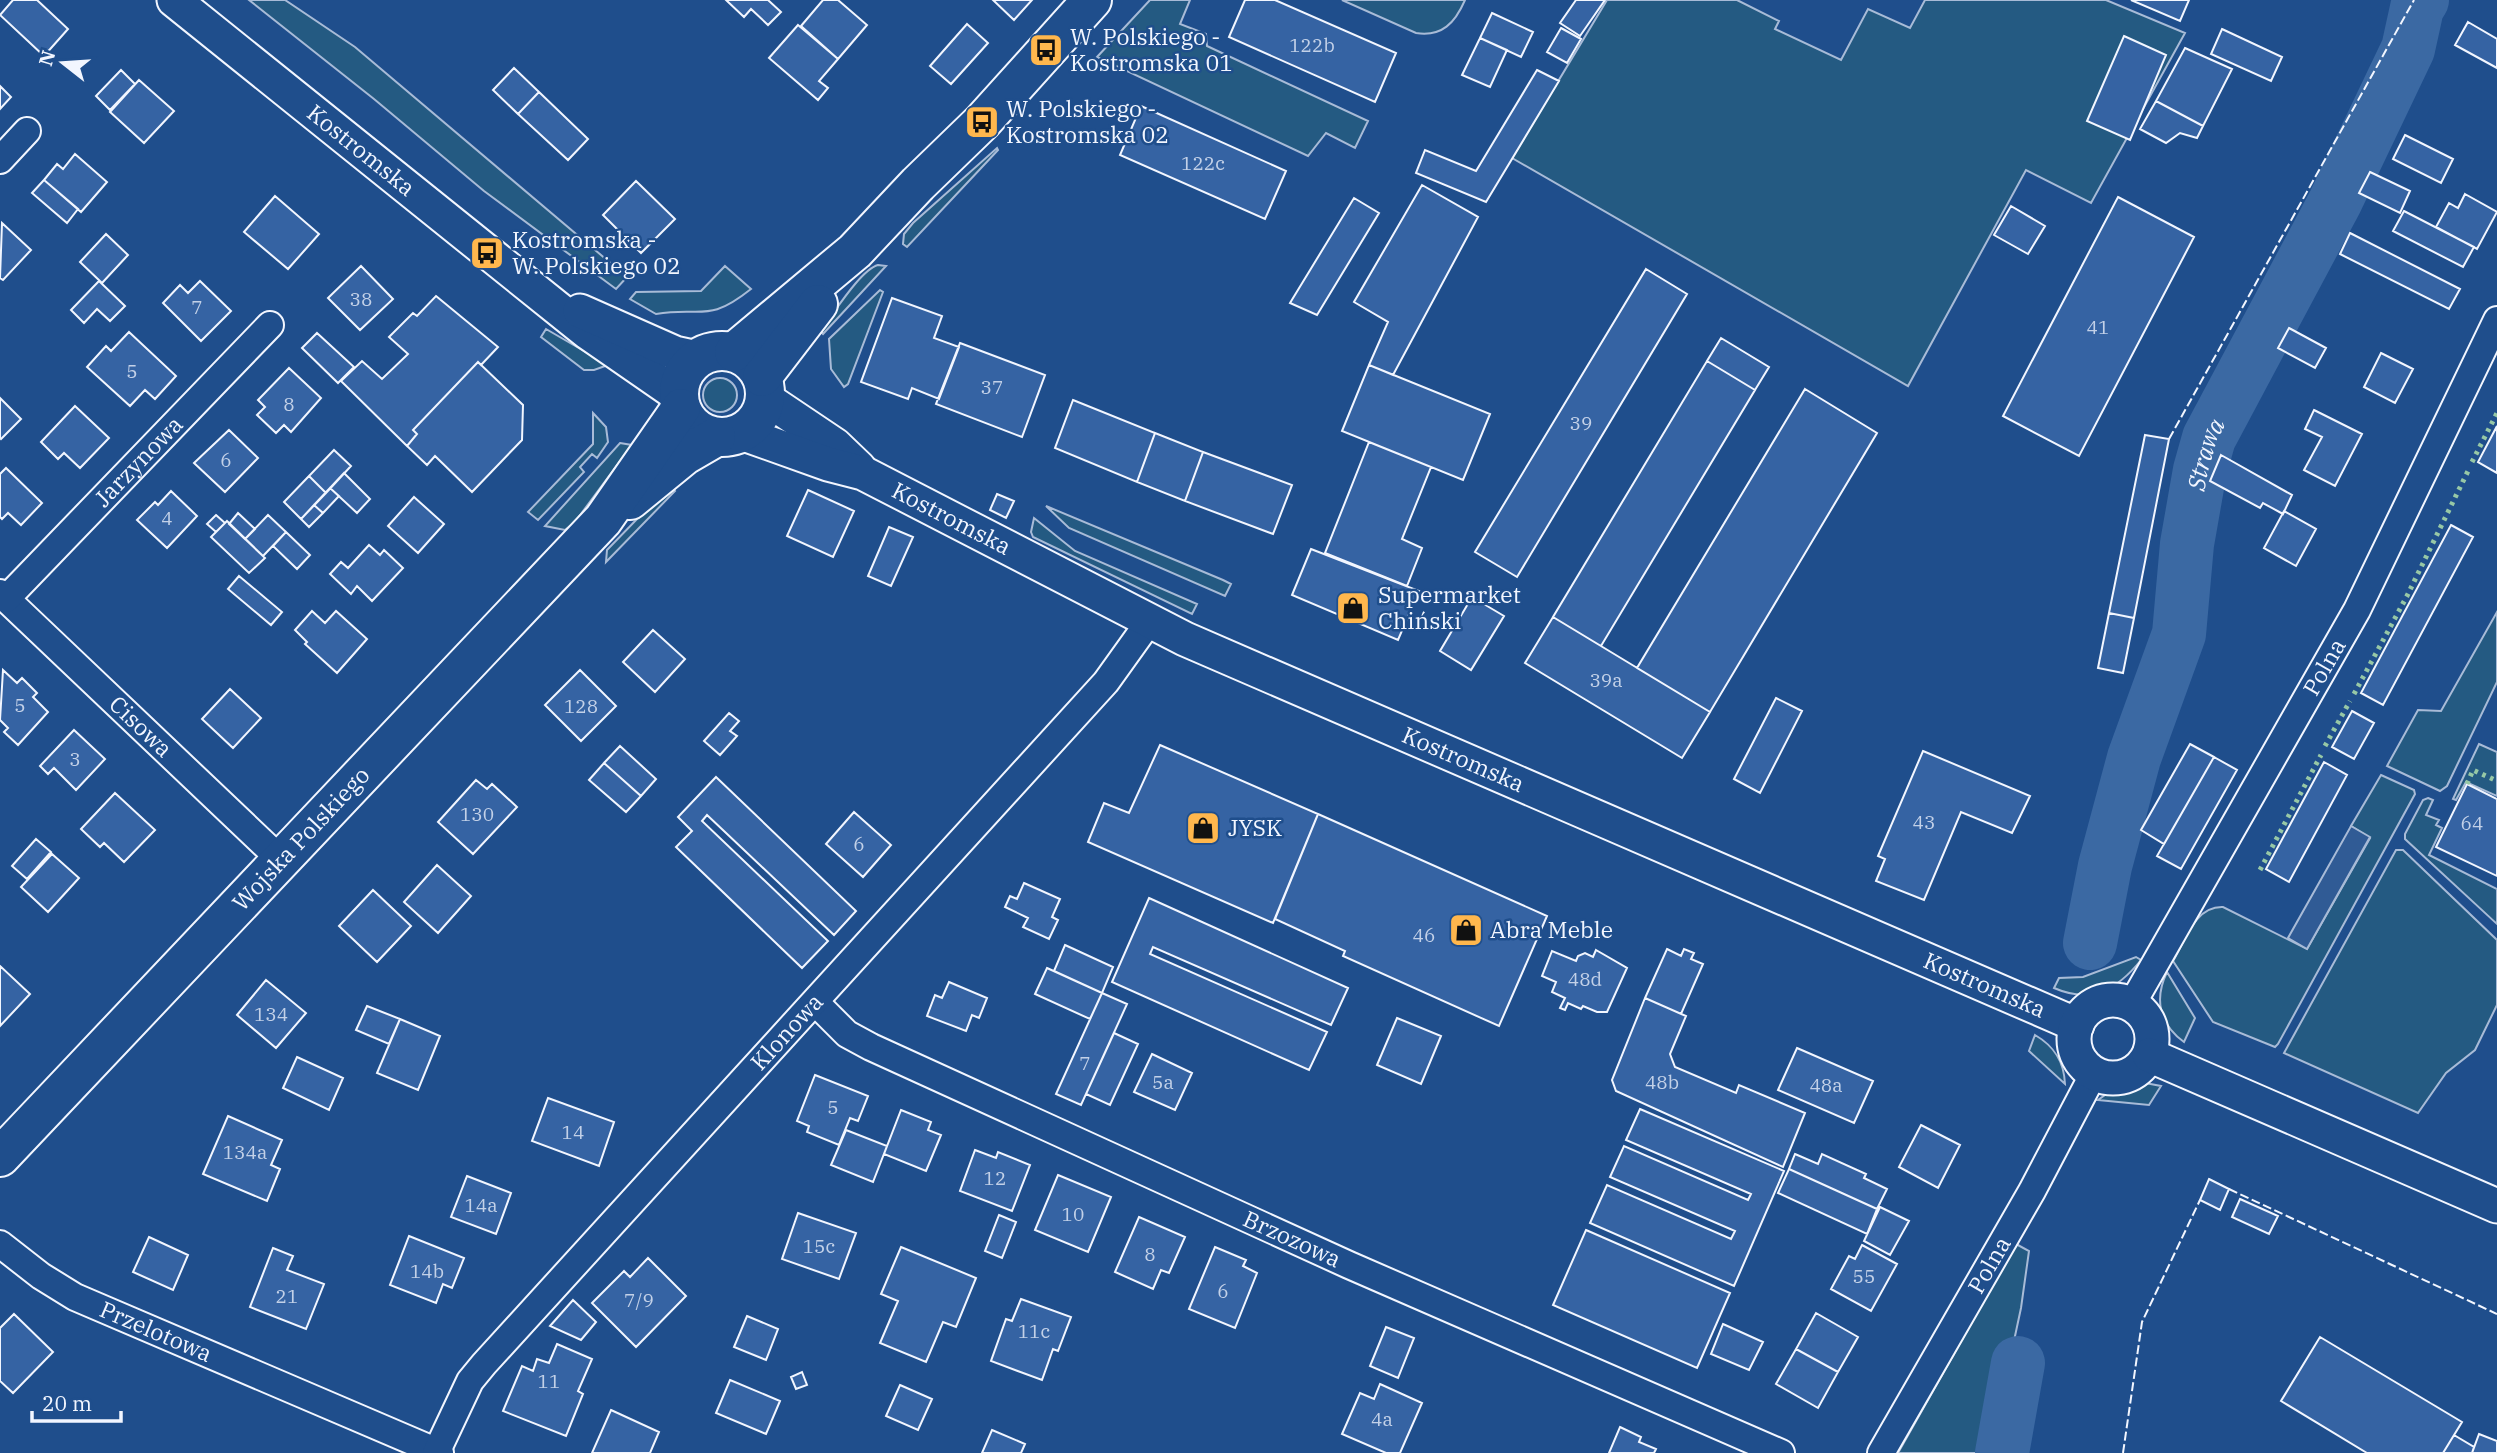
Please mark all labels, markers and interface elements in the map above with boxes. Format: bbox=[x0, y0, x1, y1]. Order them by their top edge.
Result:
place label: W. Polskiego - Kostromska 01 bbox=[1070, 21, 1233, 77]
north arrow bbox=[28, 28, 98, 98]
bus stop icon: W. Polskiego - Kostromska 01 bbox=[1027, 31, 1065, 69]
house number: 122b bbox=[1289, 33, 1335, 57]
text: N bbox=[33, 47, 60, 69]
place label: W. Polskiego - Kostromska 02 bbox=[1006, 93, 1169, 149]
street label: Kostromska bbox=[302, 97, 422, 202]
bus stop icon: W. Polskiego - Kostromska 02 bbox=[963, 103, 1001, 141]
house number: 122c bbox=[1181, 151, 1225, 175]
place label: Kostromska - W. Polskiego 02 bbox=[512, 224, 681, 280]
bus stop icon: Kostromska - W. Polskiego 02 bbox=[468, 234, 506, 272]
house number: 38 bbox=[350, 287, 372, 311]
house number: 7 bbox=[191, 295, 203, 319]
house number: 41 bbox=[2087, 315, 2109, 339]
house number: 5 bbox=[126, 359, 138, 383]
house number: 37 bbox=[981, 375, 1003, 399]
house number: 8 bbox=[283, 392, 295, 416]
street label: Jarzynowa bbox=[87, 409, 188, 513]
house number: 39 bbox=[1570, 411, 1592, 435]
water label: Strawa bbox=[2179, 412, 2232, 494]
house number: 6 bbox=[220, 448, 232, 472]
street label: Kostromska bbox=[887, 475, 1017, 561]
house number: 4 bbox=[161, 506, 173, 530]
place label: Supermarket Chiński bbox=[1378, 579, 1521, 635]
shop icon: Supermarket Chiński bbox=[1334, 589, 1372, 627]
street label: Polna bbox=[2295, 633, 2352, 701]
house number: 39a bbox=[1589, 668, 1623, 692]
street label: Cisowa bbox=[103, 689, 179, 763]
house number: 5 bbox=[14, 693, 26, 717]
house number: 128 bbox=[564, 694, 598, 718]
street label: Kostromska bbox=[1398, 719, 1529, 798]
house number: 3 bbox=[69, 747, 81, 771]
street label: Wojska Polskiego bbox=[225, 760, 376, 917]
house number: 130 bbox=[460, 802, 494, 826]
shop icon: JYSK bbox=[1184, 809, 1222, 847]
house number: 43 bbox=[1913, 810, 1935, 834]
house number: 64 bbox=[2461, 811, 2483, 835]
place label: JYSK bbox=[1228, 812, 1282, 842]
house number: 6 bbox=[853, 832, 865, 856]
shop icon: Abra Meble bbox=[1447, 911, 1485, 949]
place label: Abra Meble bbox=[1490, 914, 1613, 944]
house number: 46 bbox=[1413, 923, 1435, 947]
street label: Kostromska bbox=[1919, 944, 2051, 1024]
house number: 48d bbox=[1568, 967, 1602, 991]
street label: Klonowa bbox=[743, 987, 829, 1076]
house number: 134 bbox=[254, 1002, 288, 1026]
house number: 7 bbox=[1079, 1051, 1091, 1075]
house number: 5a bbox=[1152, 1070, 1174, 1094]
house number: 48b bbox=[1645, 1070, 1679, 1094]
house number: 48a bbox=[1809, 1073, 1843, 1097]
house number: 5 bbox=[827, 1095, 839, 1119]
house number: 14 bbox=[562, 1120, 584, 1144]
house number: 134a bbox=[223, 1140, 267, 1164]
house number: 12 bbox=[984, 1166, 1006, 1190]
house number: 14a bbox=[464, 1193, 498, 1217]
house number: 10 bbox=[1062, 1202, 1084, 1226]
street label: Brzozowa bbox=[1239, 1203, 1346, 1273]
street label: Polna bbox=[1960, 1231, 2017, 1298]
house number: 15c bbox=[803, 1234, 835, 1258]
house number: 8 bbox=[1144, 1242, 1156, 1266]
house number: 14b bbox=[410, 1259, 444, 1283]
house number: 55 bbox=[1853, 1264, 1875, 1288]
house number: 6 bbox=[1217, 1279, 1229, 1303]
house number: 21 bbox=[276, 1284, 298, 1308]
house number: 7/9 bbox=[624, 1288, 654, 1312]
street label: Przelotowa bbox=[96, 1293, 217, 1368]
house number: 11c bbox=[1018, 1319, 1050, 1343]
house number: 11 bbox=[538, 1369, 560, 1393]
scale bar bbox=[32, 1380, 121, 1424]
text: 20 m bbox=[42, 1389, 92, 1417]
house number: 4a bbox=[1371, 1407, 1393, 1431]

